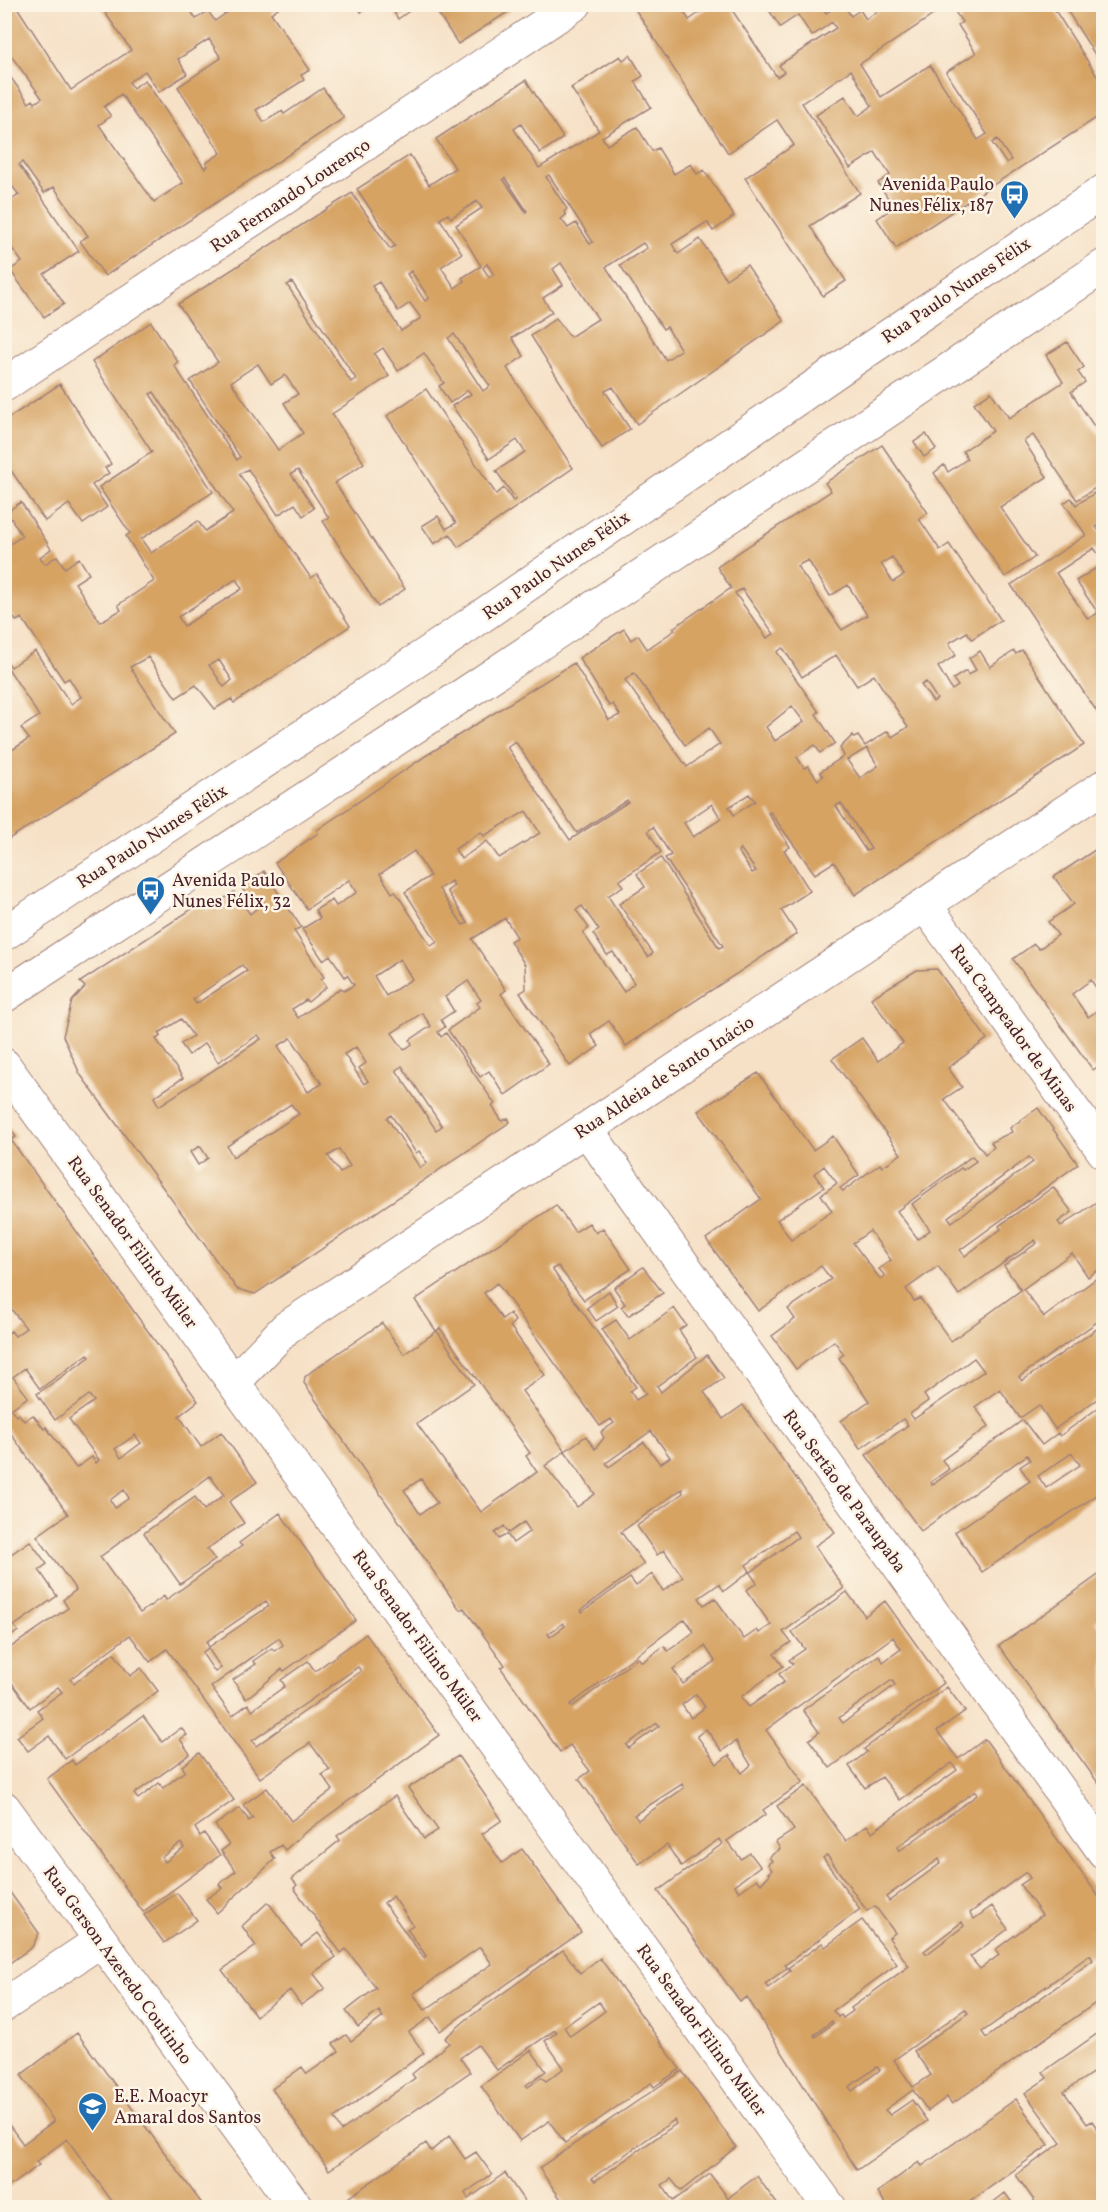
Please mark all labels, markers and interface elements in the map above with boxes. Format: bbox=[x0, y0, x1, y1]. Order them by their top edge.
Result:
street label: Rua Fernando Lourenço bbox=[206, 133, 376, 259]
place label: Avenida Paulo Nunes Félix, 187 bbox=[869, 173, 994, 219]
bus stop icon: Avenida Paulo Nunes Félix, 187 bbox=[999, 178, 1031, 220]
street label: Rua Paulo Nunes Félix bbox=[877, 232, 1036, 351]
street label: Rua Paulo Nunes Félix bbox=[478, 506, 636, 627]
street label: Rua Paulo Nunes Félix bbox=[73, 779, 233, 895]
place label: Avenida Paulo Nunes Félix, 32 bbox=[172, 869, 291, 915]
bus stop icon: Avenida Paulo Nunes Félix, 32 bbox=[135, 874, 167, 916]
street label: Rua Campeador de Minas bbox=[943, 940, 1082, 1118]
street label: Rua Aldeia de Santo Inácio bbox=[570, 1011, 760, 1146]
street label: Rua Senador Filinto Müler bbox=[61, 1151, 203, 1335]
street label: Rua Sertão de Paraupaba bbox=[776, 1405, 912, 1579]
street label: Rua Senador Filinto Müler bbox=[346, 1545, 488, 1729]
street label: Rua Gerson Azeredo Coutinho bbox=[36, 1862, 197, 2070]
street label: Rua Senador Filinto Müler bbox=[630, 1939, 772, 2123]
place label: E.E. Moacyr Amaral dos Santos bbox=[114, 2085, 261, 2131]
school or university icon: E.E. Moacyr Amaral dos Santos bbox=[77, 2090, 109, 2132]

